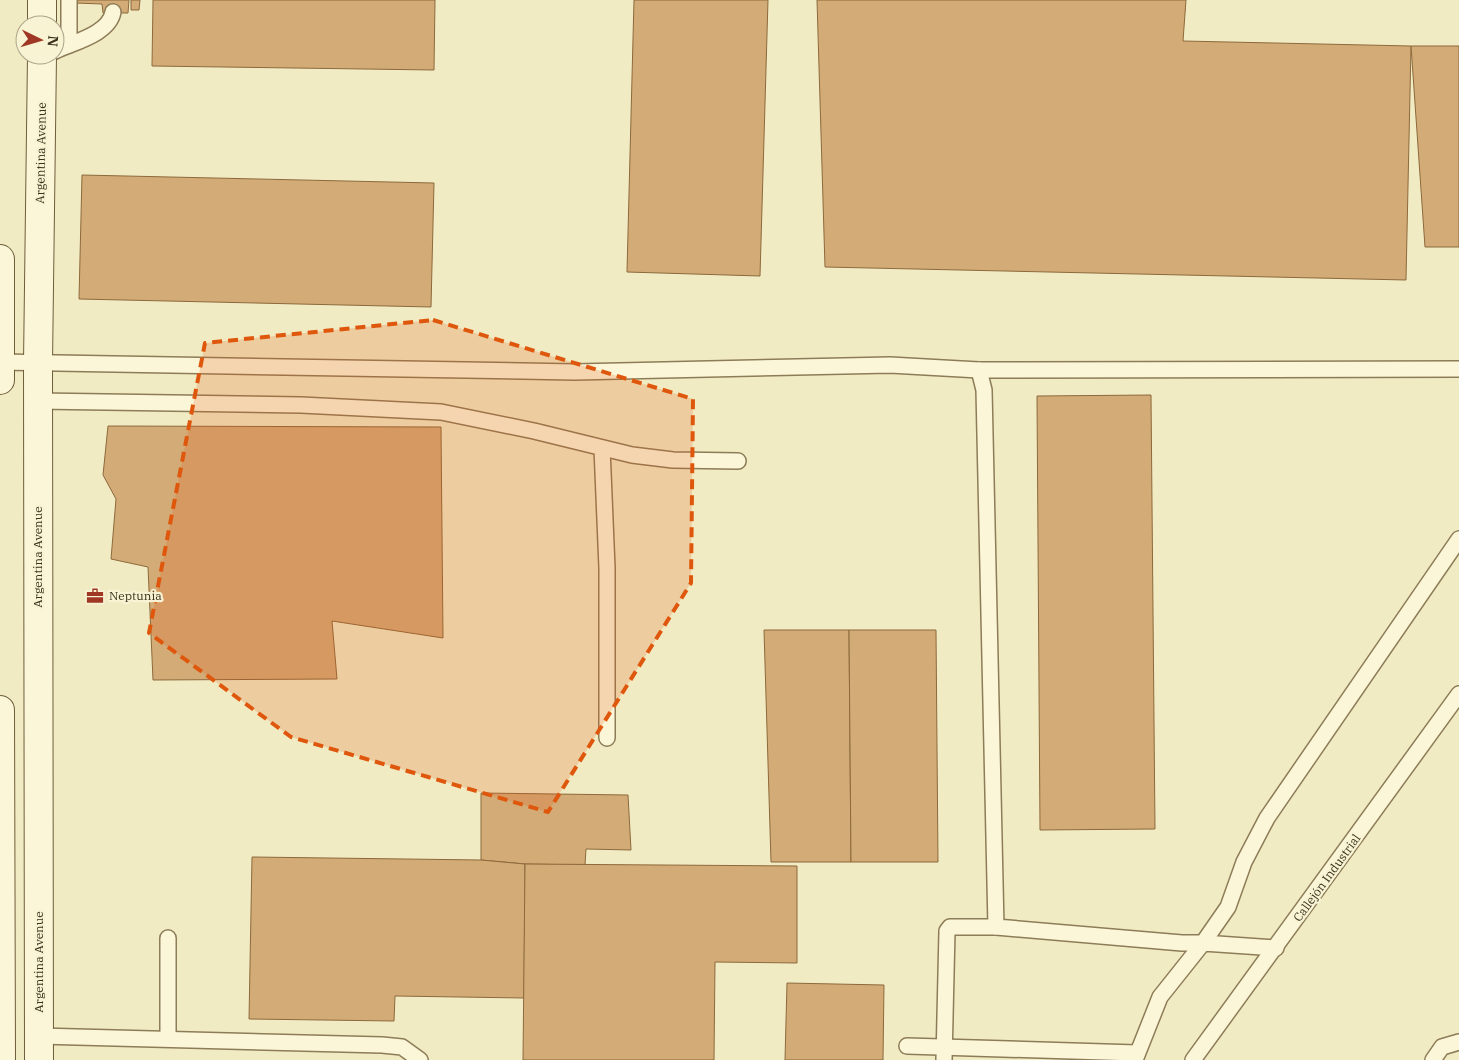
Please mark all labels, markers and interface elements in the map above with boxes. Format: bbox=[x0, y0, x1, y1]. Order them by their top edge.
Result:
north arrow bbox=[15, 15, 65, 65]
text: N bbox=[44, 35, 62, 47]
street label: Argentina Avenue bbox=[32, 102, 49, 204]
street label: Argentina Avenue bbox=[30, 506, 45, 608]
office icon: Neptunia bbox=[85, 586, 105, 606]
place label: Neptunia bbox=[109, 588, 162, 603]
street label: Callejón Industrial bbox=[1290, 831, 1364, 924]
street label: Argentina Avenue bbox=[31, 911, 46, 1013]

